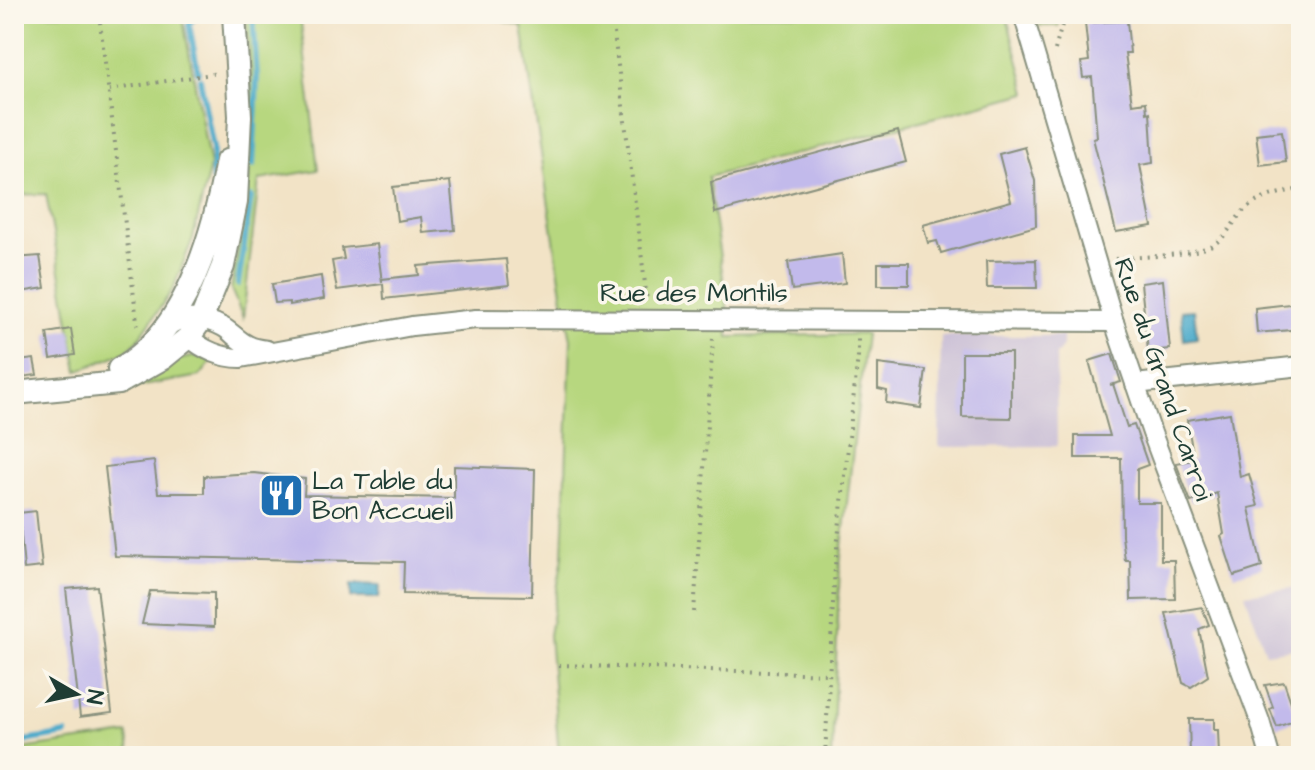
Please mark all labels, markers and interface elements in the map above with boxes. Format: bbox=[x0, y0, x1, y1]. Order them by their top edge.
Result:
street label: Rue du Grand Carroi bbox=[1105, 253, 1221, 505]
street label: Rue des Montils bbox=[600, 275, 788, 311]
place label: La Table du Bon Accueil bbox=[312, 463, 453, 529]
restaurant icon: La Table du Bon Accueil bbox=[257, 471, 305, 519]
north arrow bbox=[36, 654, 116, 734]
text: N bbox=[78, 688, 111, 706]

